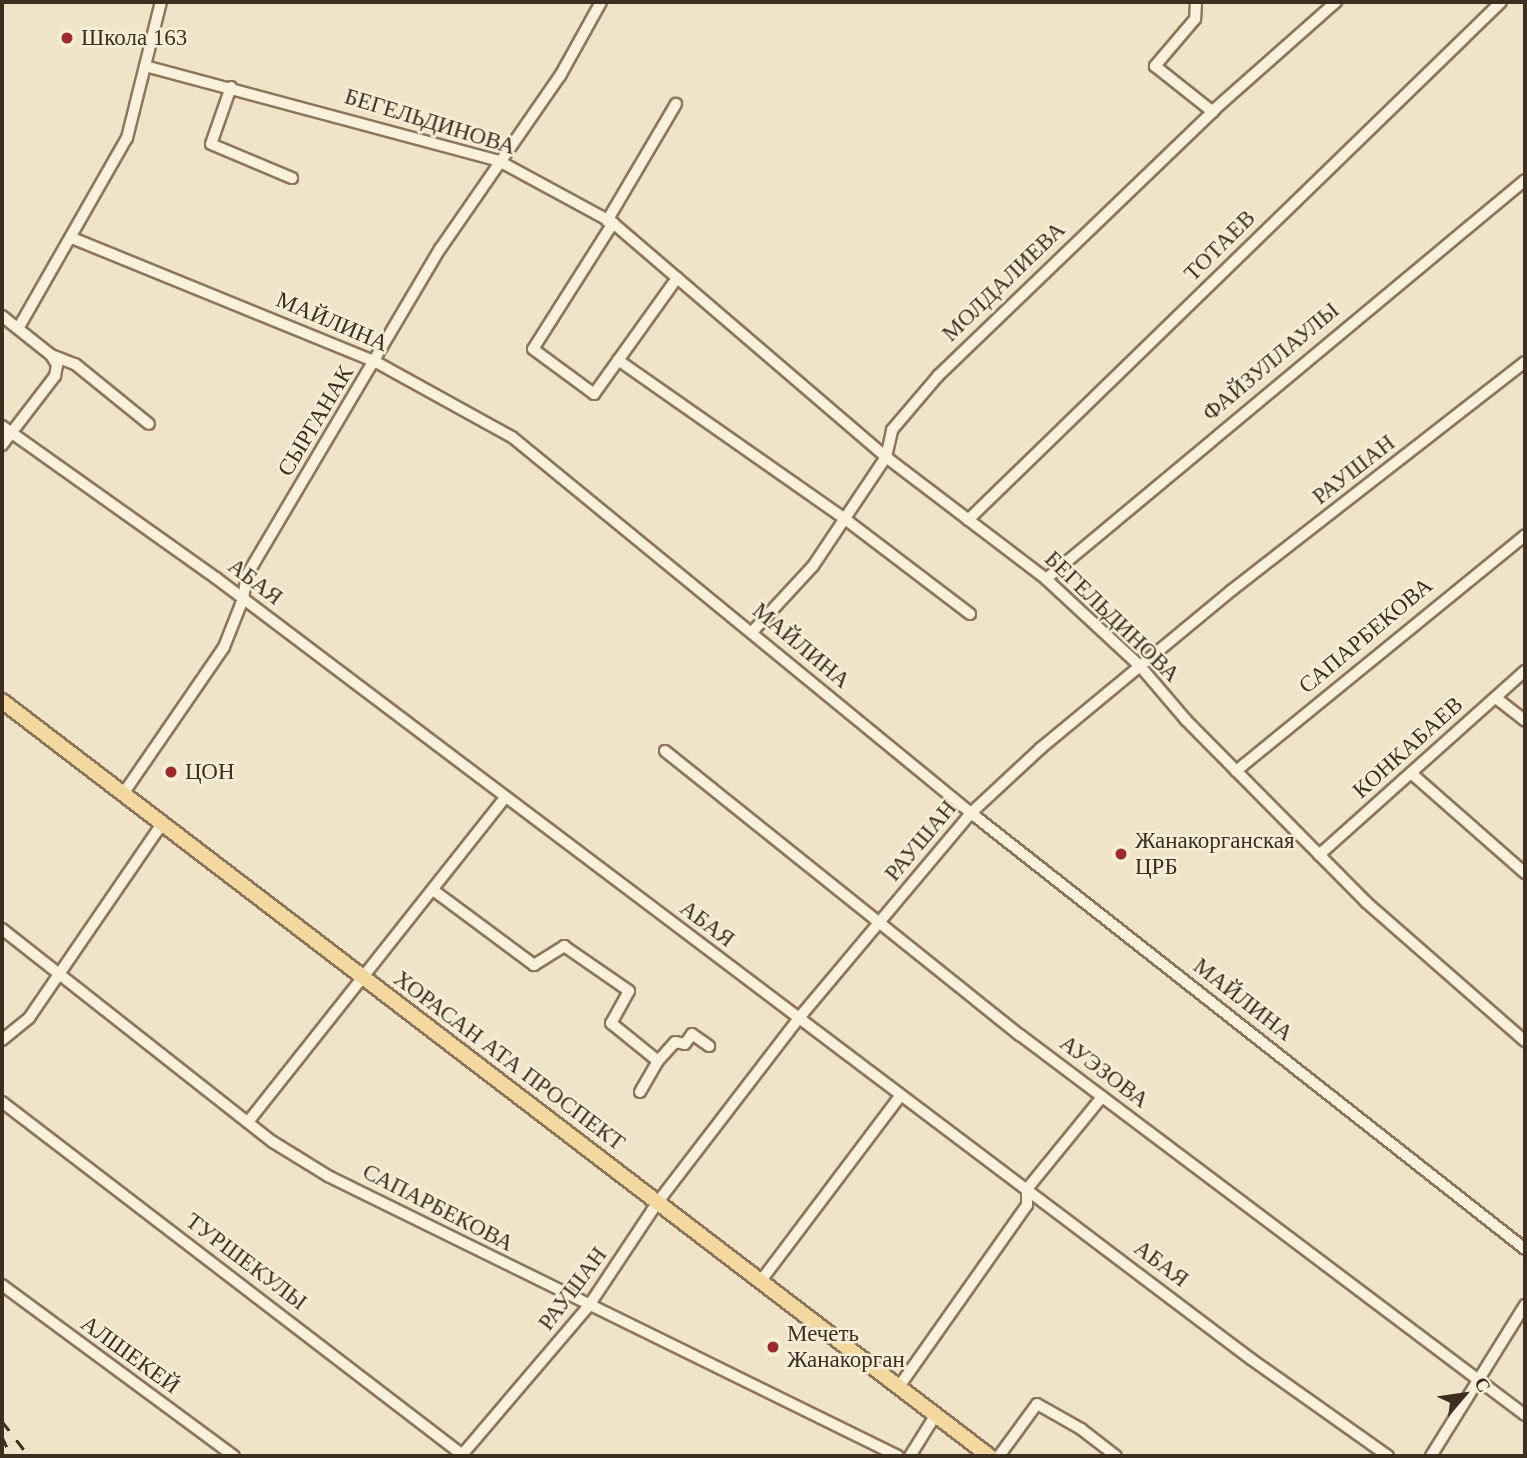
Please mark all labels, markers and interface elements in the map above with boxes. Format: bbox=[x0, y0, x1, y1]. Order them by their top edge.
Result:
place label: Школа 163 bbox=[81, 24, 187, 52]
marker: Школа 163 bbox=[59, 30, 75, 46]
street label: БЕГЕЛЬДИНОВА bbox=[341, 83, 519, 161]
street label: ТОТАЕВ bbox=[1179, 205, 1261, 287]
street label: МОЛДАЛИЕВА bbox=[937, 216, 1071, 348]
street label: МАЙЛИНА bbox=[272, 286, 392, 358]
street label: ФАЙЗУЛЛАУЛЫ bbox=[1197, 297, 1345, 427]
street label: СЫРГАНАК bbox=[272, 361, 360, 481]
street label: РАУШАН bbox=[1307, 429, 1401, 511]
street label: БЕГЕЛЬДИНОВА bbox=[1039, 545, 1185, 689]
street label: АБАЯ bbox=[222, 552, 288, 612]
street label: САПАРБЕКОВА bbox=[1294, 572, 1438, 700]
street label: МАЙЛИНА bbox=[747, 597, 855, 695]
street label: КОНКАБАЕВ bbox=[1347, 691, 1469, 805]
place label: ЦОН bbox=[185, 758, 235, 786]
marker: ЦОН bbox=[163, 764, 179, 780]
street label: РАУШАН bbox=[879, 795, 963, 887]
place label: Жанакорганская ЦРБ bbox=[1135, 827, 1295, 881]
marker: Жанакорганская ЦРБ bbox=[1113, 846, 1129, 862]
street label: АБАЯ bbox=[674, 894, 740, 954]
street label: МАЙЛИНА bbox=[1188, 952, 1298, 1048]
street label: ХОРАСАН АТА ПРОСПЕКТ bbox=[388, 965, 630, 1157]
street label: АУЭЗОВА bbox=[1054, 1029, 1154, 1115]
street label: САПАРБЕКОВА bbox=[358, 1158, 518, 1258]
street label: ТУРШЕКУЛЫ bbox=[180, 1207, 312, 1317]
street label: АБАЯ bbox=[1128, 1234, 1194, 1294]
street label: РАУШАН bbox=[533, 1242, 613, 1336]
street label: АЛШЕКЕЙ bbox=[75, 1310, 185, 1400]
place label: Мечеть Жанакорган bbox=[787, 1320, 905, 1374]
marker: Мечеть Жанакорган bbox=[765, 1339, 781, 1355]
north arrow bbox=[1429, 1360, 1499, 1430]
text: С bbox=[1470, 1373, 1495, 1396]

